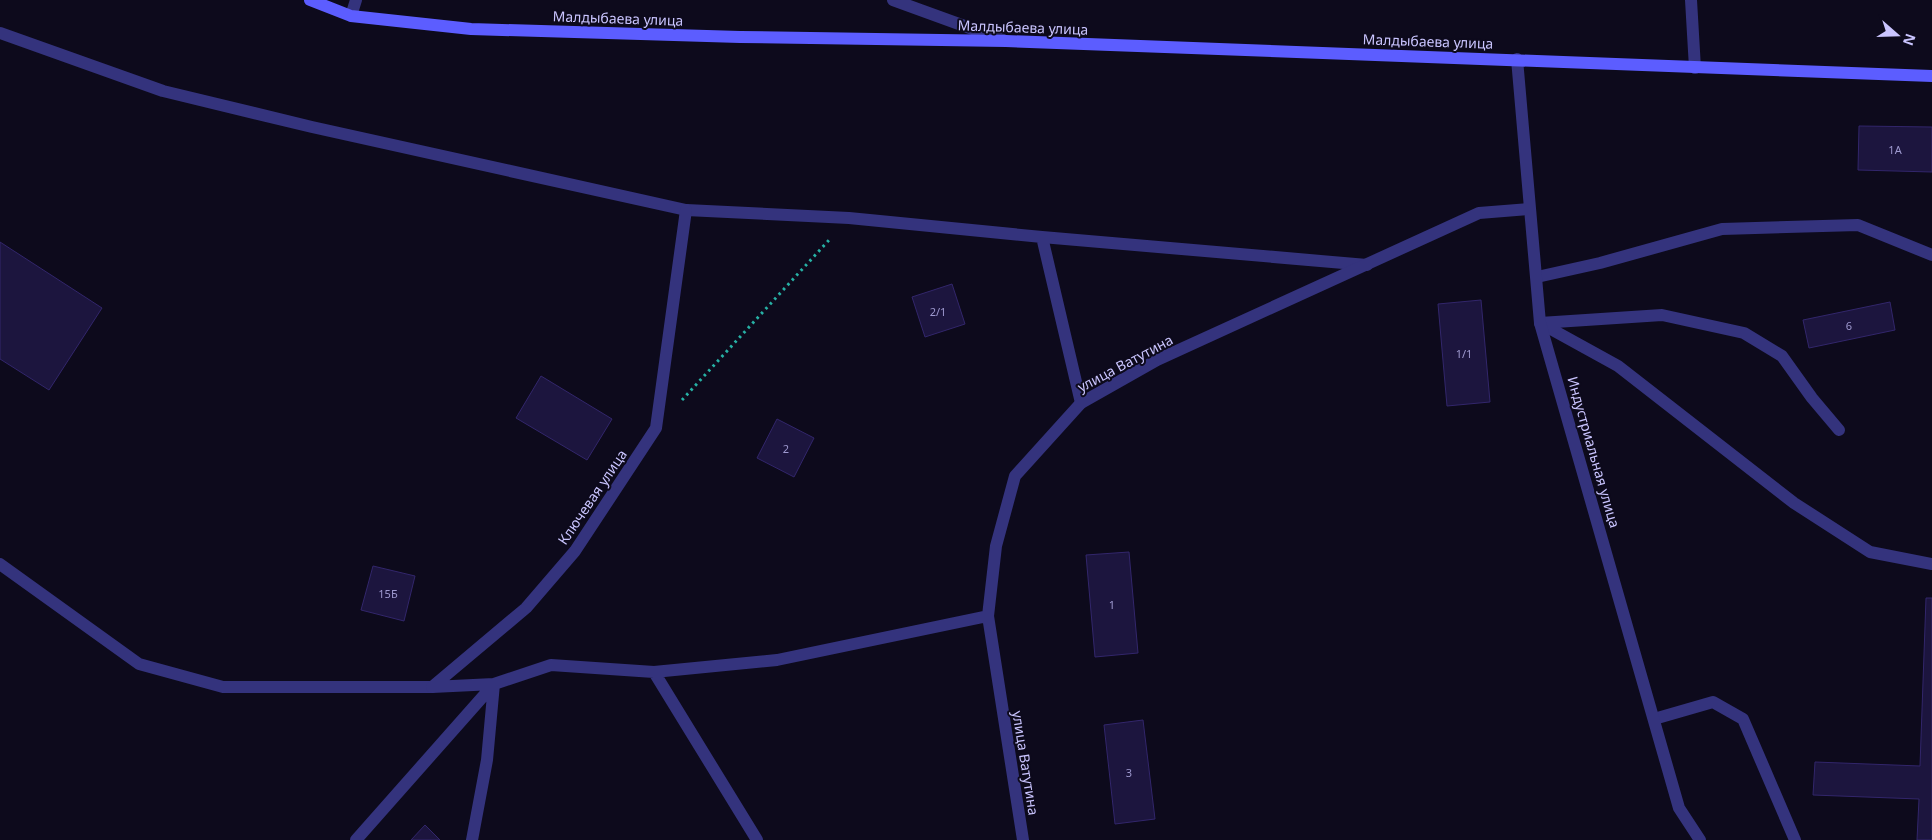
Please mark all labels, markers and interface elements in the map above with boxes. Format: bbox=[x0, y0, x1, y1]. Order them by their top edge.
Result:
street label: Малдыбаева улица bbox=[552, 6, 684, 30]
north arrow bbox=[1872, 10, 1922, 60]
street label: Малдыбаева улица bbox=[957, 15, 1089, 39]
street label: Малдыбаева улица bbox=[1362, 29, 1494, 53]
text: N bbox=[1899, 31, 1921, 48]
house number: 1А bbox=[1888, 142, 1903, 157]
house number: 2/1 bbox=[930, 304, 946, 319]
house number: 6 bbox=[1846, 318, 1852, 333]
street label: улица Ватутина bbox=[1074, 330, 1176, 396]
house number: 1/1 bbox=[1456, 346, 1472, 361]
street label: Индустриальная улица bbox=[1563, 374, 1625, 530]
house number: 2 bbox=[783, 441, 789, 456]
street label: Ключевая улица bbox=[553, 446, 631, 548]
house number: 15Б bbox=[378, 586, 398, 601]
house number: 1 bbox=[1109, 597, 1115, 612]
street label: улица Ватутина bbox=[1008, 710, 1044, 816]
house number: 3 bbox=[1126, 765, 1132, 780]

